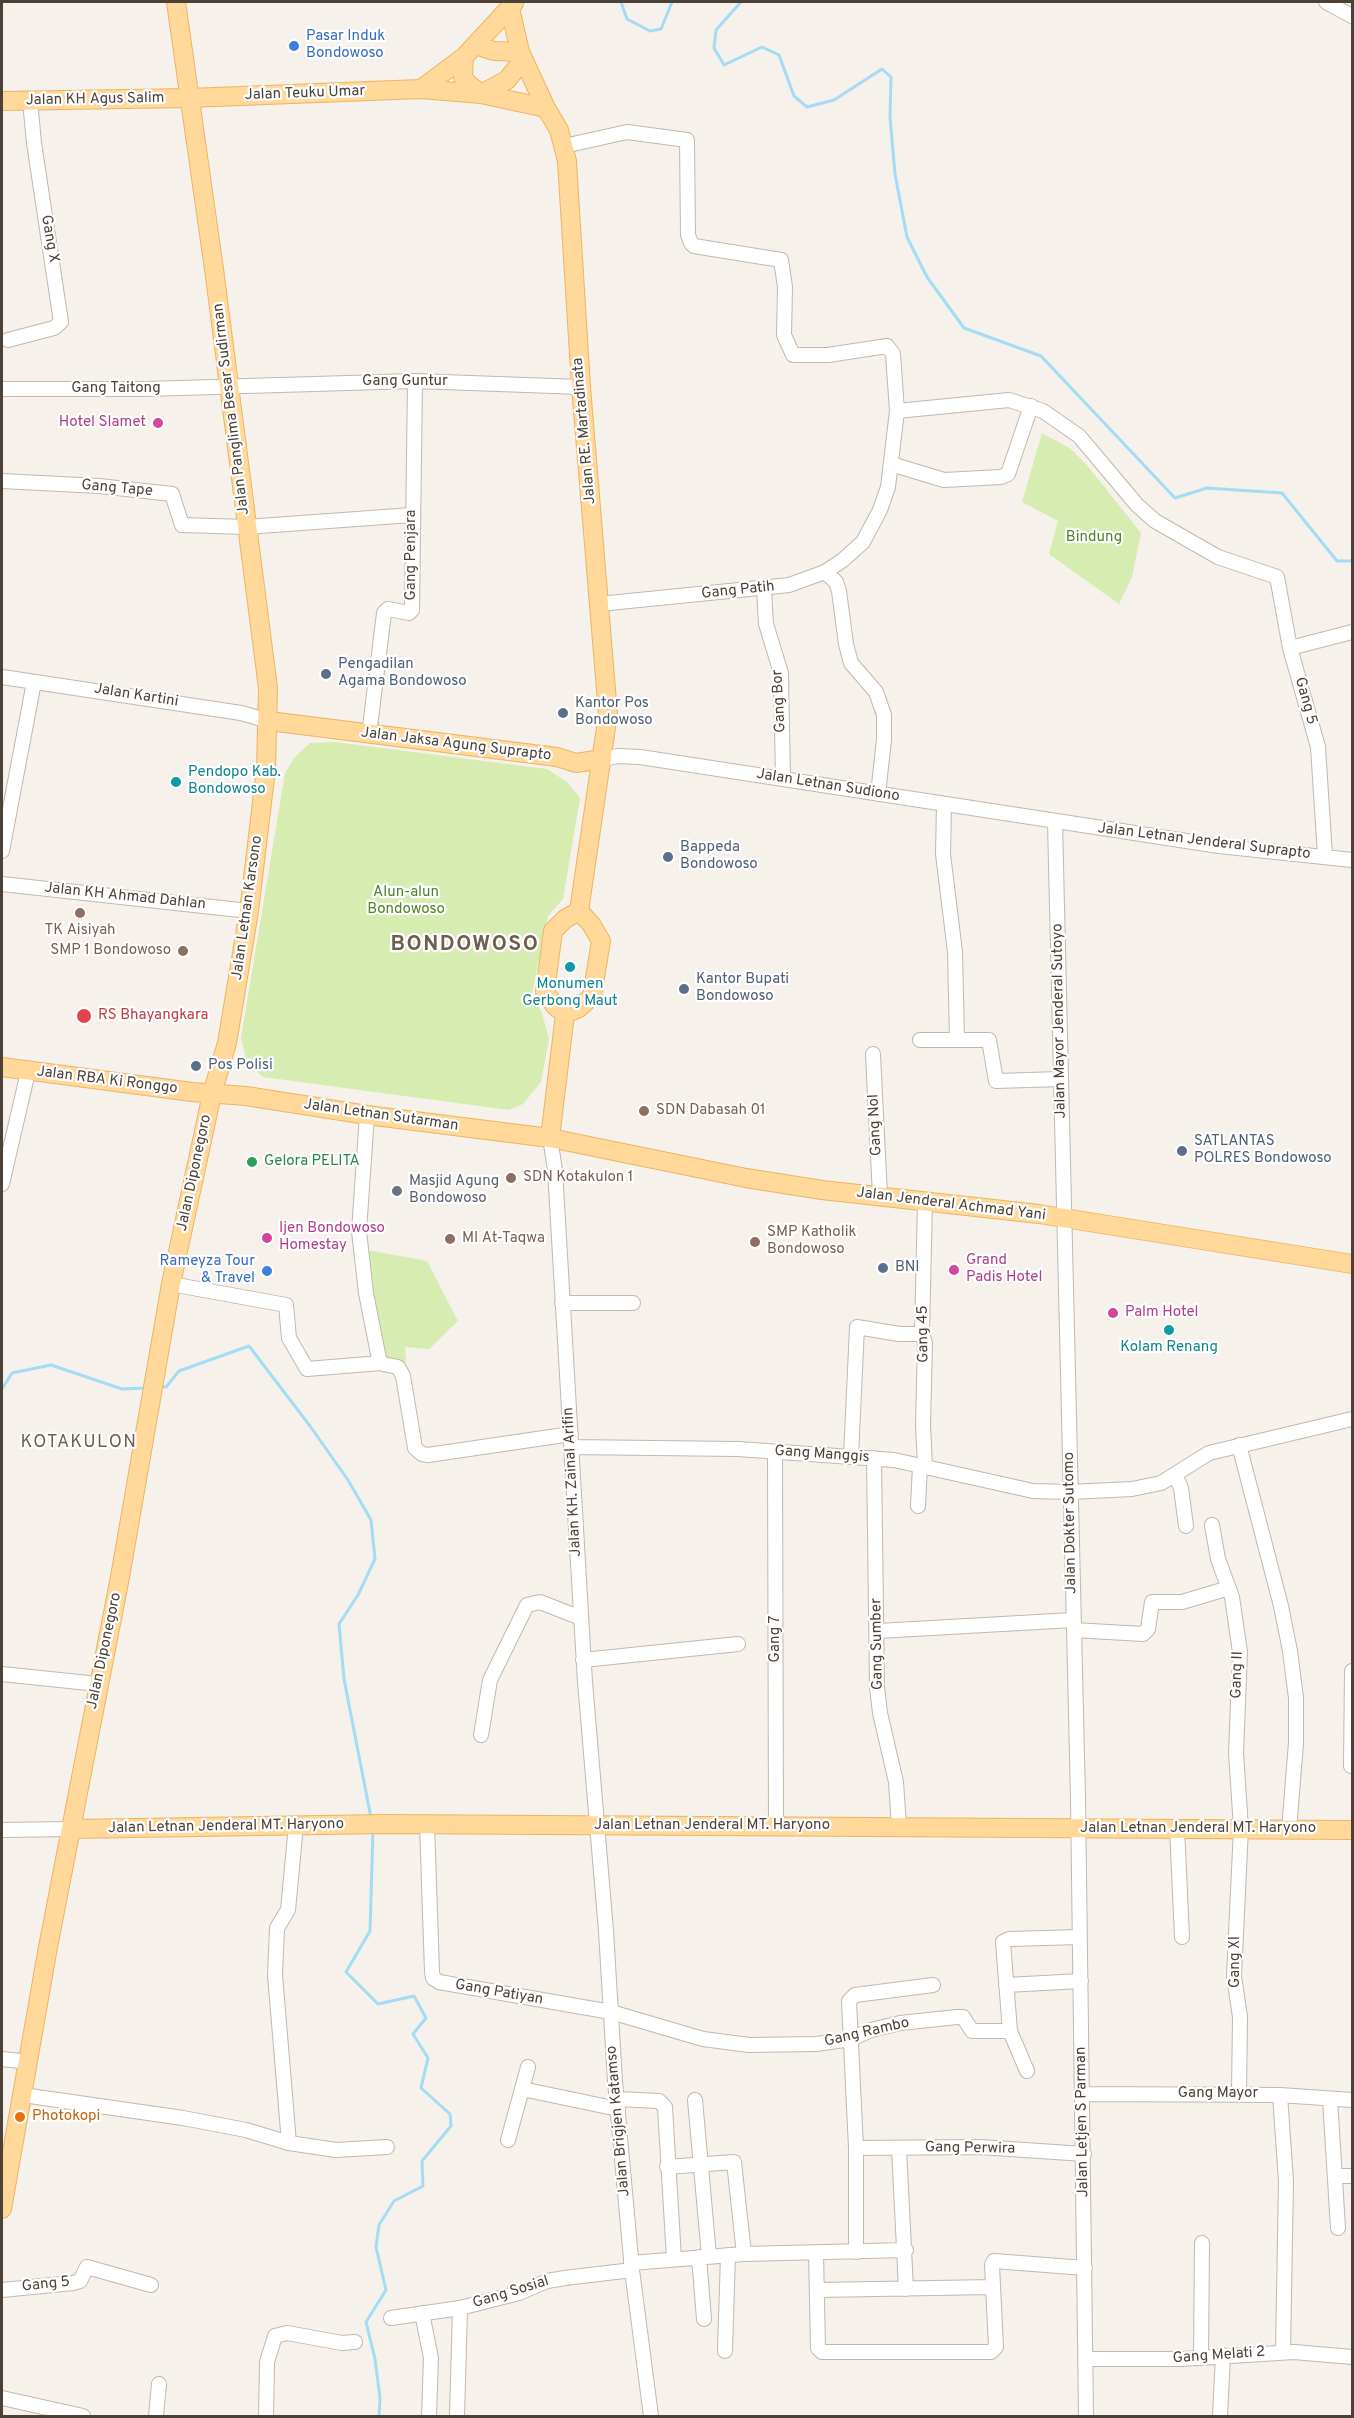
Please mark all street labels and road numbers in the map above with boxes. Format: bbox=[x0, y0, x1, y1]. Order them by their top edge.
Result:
street label: Jalan Teuku Umar bbox=[244, 83, 366, 105]
street label: Jalan KH Agus Salim bbox=[25, 90, 165, 110]
street label: Gang X bbox=[36, 214, 62, 264]
street label: Jalan Panglima Besar Sudirman bbox=[210, 302, 254, 516]
street label: Jalan RE. Martadinata bbox=[570, 357, 600, 505]
street label: Gang Guntur bbox=[362, 373, 448, 391]
street label: Gang Taitong bbox=[71, 380, 161, 398]
street label: Gang Tape bbox=[81, 477, 153, 501]
street label: Gang Penjara bbox=[403, 510, 421, 600]
street label: Gang Patih bbox=[701, 578, 775, 604]
street label: Gang Bor bbox=[769, 669, 791, 733]
street label: Gang 5 bbox=[1290, 675, 1320, 727]
street label: Jalan Kartini bbox=[92, 680, 180, 712]
street label: Jalan Jaksa Agung Suprapto bbox=[360, 724, 552, 766]
street label: Jalan Letnan Sudiono bbox=[755, 766, 901, 806]
street label: Jalan Letnan Jenderal Suprapto bbox=[1097, 820, 1311, 864]
street label: Jalan Letnan Karsono bbox=[229, 835, 267, 981]
street label: Jalan KH Ahmad Dahlan bbox=[43, 880, 207, 914]
street label: Jalan Mayor Jenderal Sutoyo bbox=[1049, 923, 1071, 1119]
street label: Jalan RBA Ki Ronggo bbox=[35, 1063, 179, 1099]
street label: Gang Nol bbox=[865, 1094, 887, 1156]
street label: Jalan Letnan Sutarman bbox=[302, 1096, 460, 1136]
street label: Jalan Diponegoro bbox=[174, 1113, 216, 1233]
street label: Jalan Jenderal Achmad Yani bbox=[855, 1184, 1047, 1226]
street label: Gang 45 bbox=[914, 1305, 934, 1363]
street label: Jalan KH. Zainal Arifin bbox=[560, 1407, 586, 1557]
street label: Gang Manggis bbox=[774, 1443, 870, 1467]
street label: Jalan Dokter Sutomo bbox=[1061, 1452, 1081, 1594]
street label: Jalan Diponegoro bbox=[84, 1591, 126, 1711]
street label: Gang Sumber bbox=[868, 1598, 888, 1690]
street label: Gang 7 bbox=[767, 1616, 785, 1662]
street label: Gang II bbox=[1228, 1651, 1248, 1699]
street label: Jalan Letnan Jenderal MT. Haryono bbox=[108, 1816, 344, 1838]
street label: Jalan Letnan Jenderal MT. Haryono bbox=[594, 1817, 830, 1835]
street label: Jalan Letnan Jenderal MT. Haryono bbox=[1080, 1820, 1316, 1838]
street label: Gang XI bbox=[1227, 1936, 1245, 1988]
street label: Gang Patiyan bbox=[454, 1976, 544, 2010]
street label: Gang Rambo bbox=[823, 2014, 911, 2052]
street label: Jalan Brigjen Katamso bbox=[603, 2045, 635, 2197]
street label: Jalan Letjen S Parman bbox=[1073, 2046, 1093, 2198]
street label: Gang Mayor bbox=[1178, 2085, 1258, 2103]
street label: Gang Perwira bbox=[925, 2139, 1015, 2159]
street label: Gang Sosial bbox=[471, 2273, 551, 2313]
street label: Gang 5 bbox=[21, 2274, 71, 2296]
street label: Gang Melati 2 bbox=[1172, 2344, 1266, 2368]

